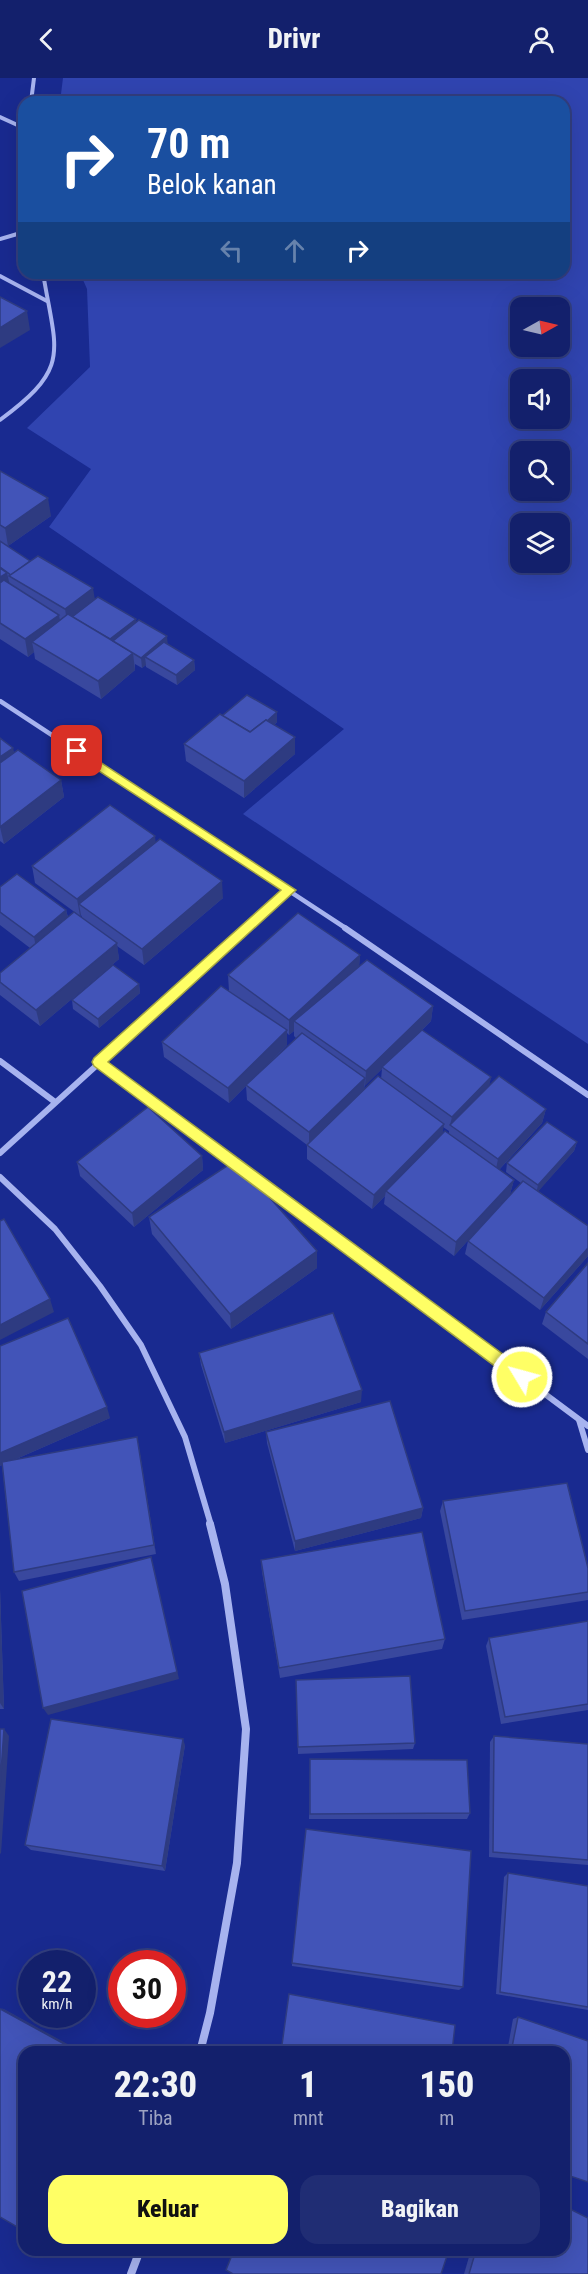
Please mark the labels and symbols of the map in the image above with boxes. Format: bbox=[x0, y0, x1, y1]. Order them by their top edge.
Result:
north arrow bbox=[510, 297, 570, 357]
pin bbox=[51, 725, 102, 776]
position arrow bbox=[490, 1345, 554, 1409]
speed limit sign: 30 bbox=[108, 1950, 186, 2028]

